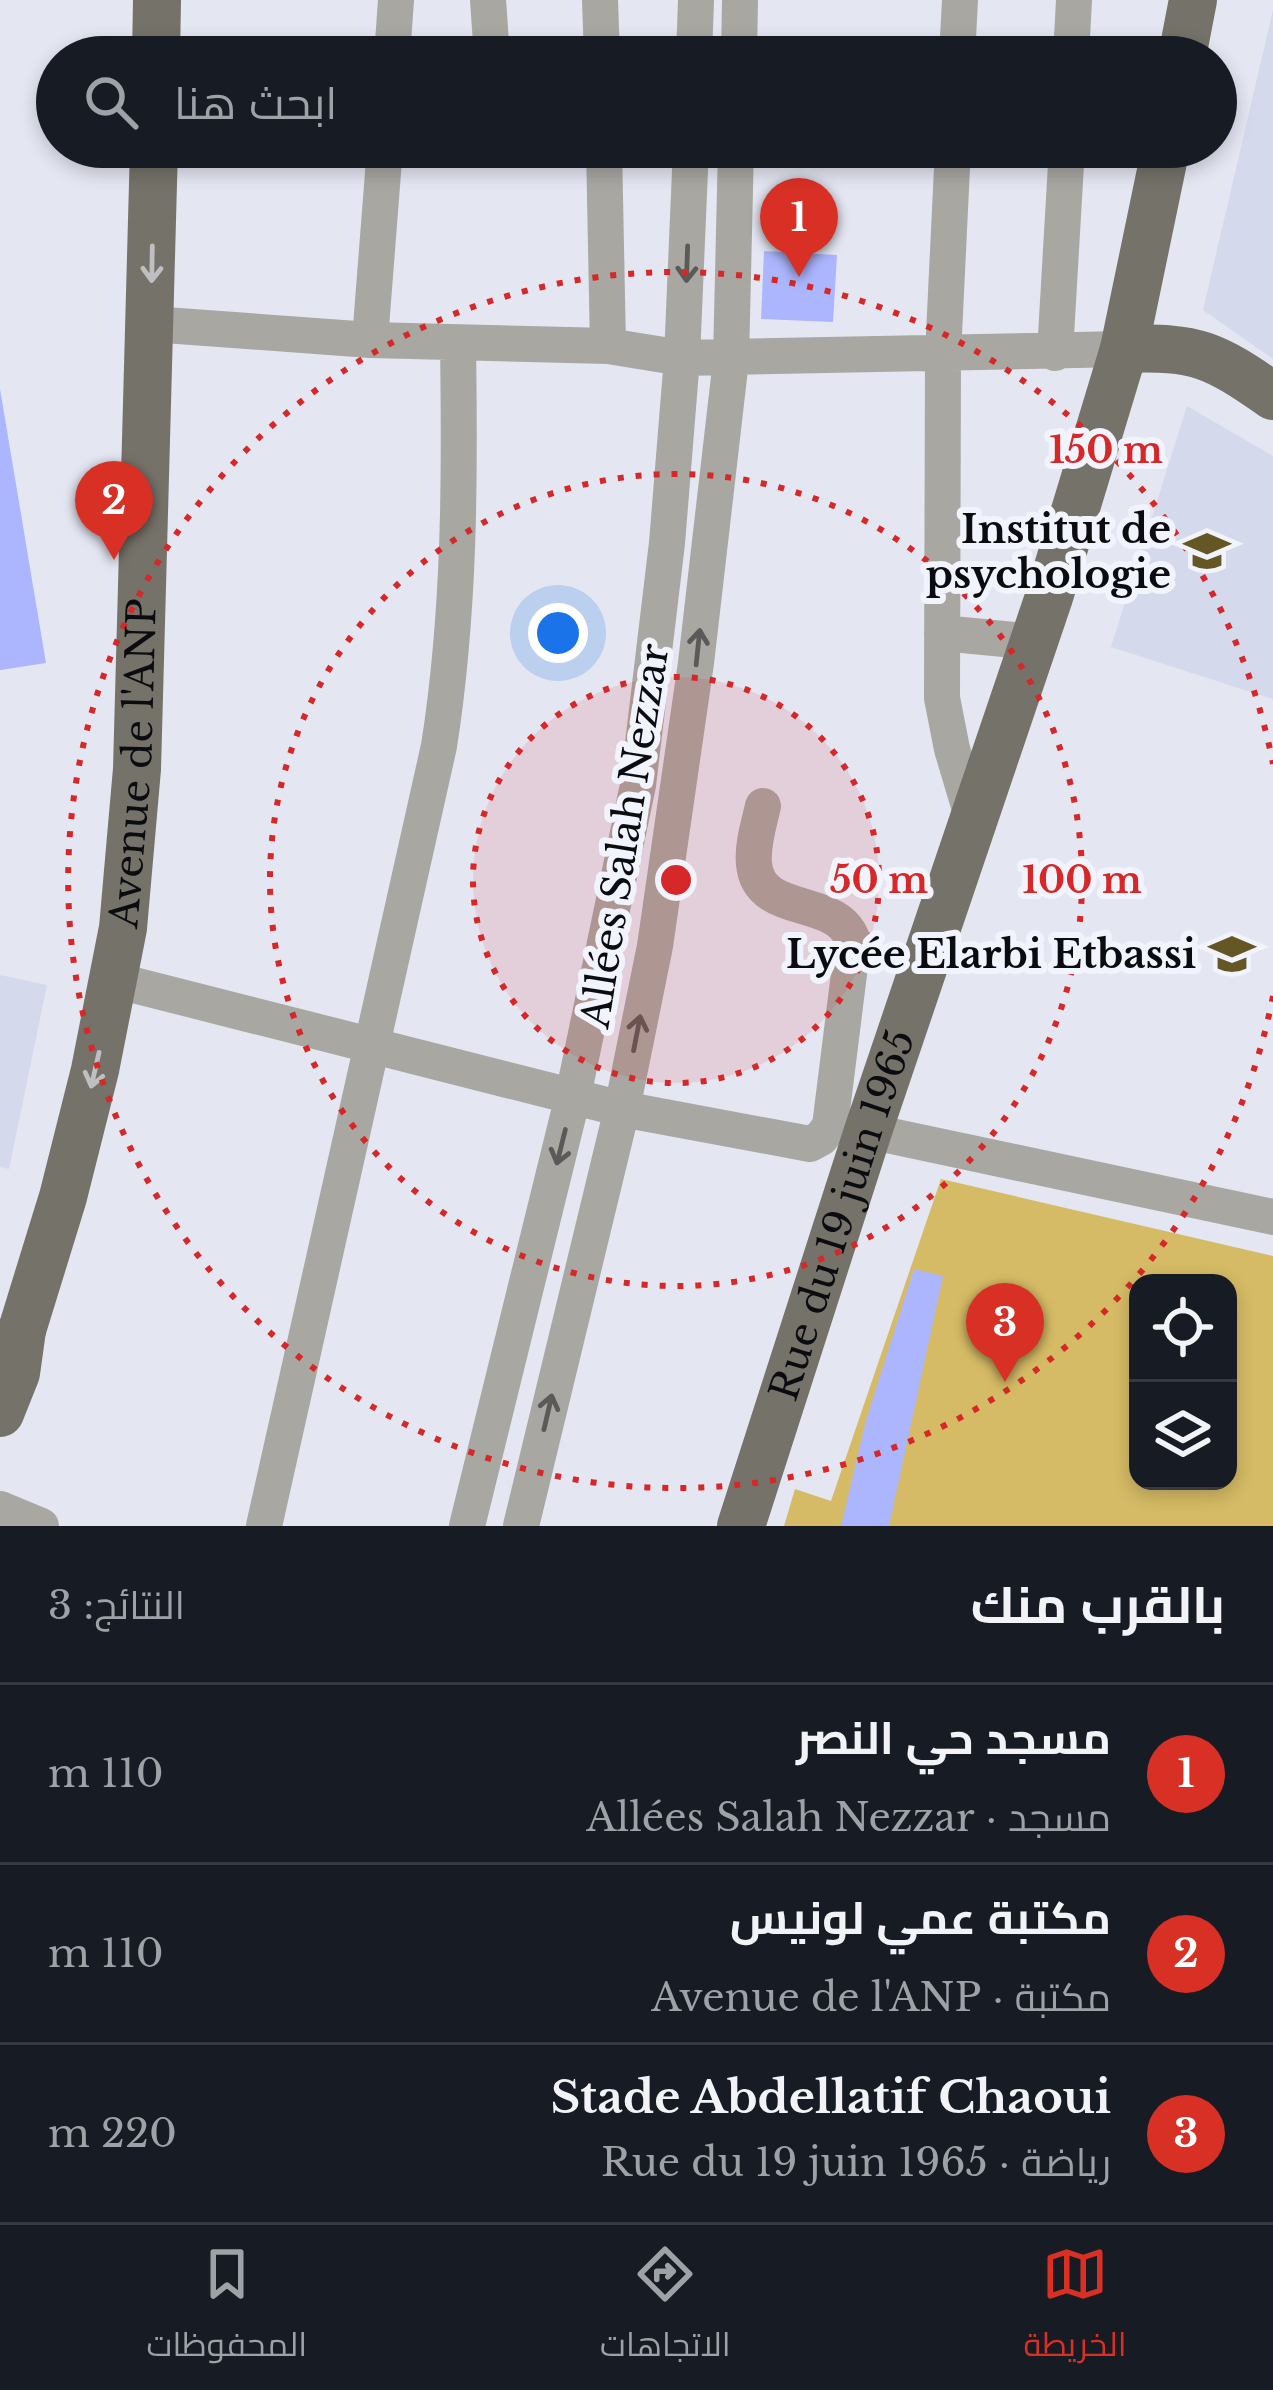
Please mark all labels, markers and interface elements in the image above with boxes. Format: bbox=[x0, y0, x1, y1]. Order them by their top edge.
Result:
search box bbox=[36, 36, 1237, 168]
icon: search bbox=[78, 69, 144, 135]
text: ابحث هنا bbox=[174, 75, 337, 131]
pin: 1 bbox=[760, 178, 838, 277]
one-way arrow bbox=[140, 244, 163, 283]
one-way arrow bbox=[676, 244, 699, 283]
text: 150 m bbox=[1049, 428, 1163, 473]
pin: 2 bbox=[75, 461, 153, 560]
place label: Institut de psychologie bbox=[926, 505, 1171, 599]
school or university icon: Institut de psychologie bbox=[1182, 526, 1232, 576]
street label: Avenue de l'ANP bbox=[99, 598, 166, 931]
your location bbox=[528, 603, 588, 663]
one-way arrow bbox=[687, 629, 709, 668]
street label: Allées Salah Nezzar bbox=[570, 640, 680, 1033]
text: 50 m bbox=[830, 858, 928, 903]
text: 100 m bbox=[1022, 858, 1142, 903]
centre of rings bbox=[655, 859, 697, 901]
school or university icon: Lycée Elarbi Etbassi bbox=[1207, 929, 1257, 979]
place label: Lycée Elarbi Etbassi bbox=[786, 930, 1196, 979]
one-way arrow bbox=[627, 1014, 649, 1053]
street label: Rue du 19 juin 1965 bbox=[759, 1023, 925, 1406]
one-way arrow bbox=[83, 1051, 105, 1089]
one-way arrow bbox=[549, 1128, 571, 1166]
map controls bbox=[1129, 1274, 1237, 1490]
button: locate bbox=[1129, 1274, 1237, 1382]
pin: 3 bbox=[966, 1283, 1044, 1382]
button: layers bbox=[1129, 1382, 1237, 1490]
one-way arrow bbox=[537, 1394, 560, 1432]
text: بالقرب منك bbox=[971, 1574, 1225, 1637]
text: النتائج: 3 bbox=[48, 1581, 185, 1630]
text: مسجد حي النصر bbox=[796, 1710, 1111, 1766]
text: 110 m bbox=[48, 1749, 164, 1798]
text: 1 bbox=[1178, 1749, 1195, 1798]
text: مسجد · Allées Salah Nezzar bbox=[586, 1793, 1111, 1842]
text: مكتبة عمي لونيس bbox=[730, 1890, 1111, 1946]
text: 110 m bbox=[48, 1929, 164, 1978]
text: 2 bbox=[1173, 1929, 1199, 1978]
text: مكتبة · Avenue de l'ANP bbox=[651, 1973, 1111, 2022]
text: Stade Abdellatif Chaoui bbox=[550, 2069, 1111, 2125]
text: 220 m bbox=[48, 2109, 177, 2158]
text: 3 bbox=[1174, 2109, 1198, 2158]
text: رياضة · Rue du 19 juin 1965 bbox=[601, 2138, 1111, 2187]
tab: المحفوظات bbox=[146, 2241, 307, 2375]
tab: الاتجاهات bbox=[600, 2241, 731, 2375]
tab: الخريطة bbox=[1024, 2241, 1127, 2375]

